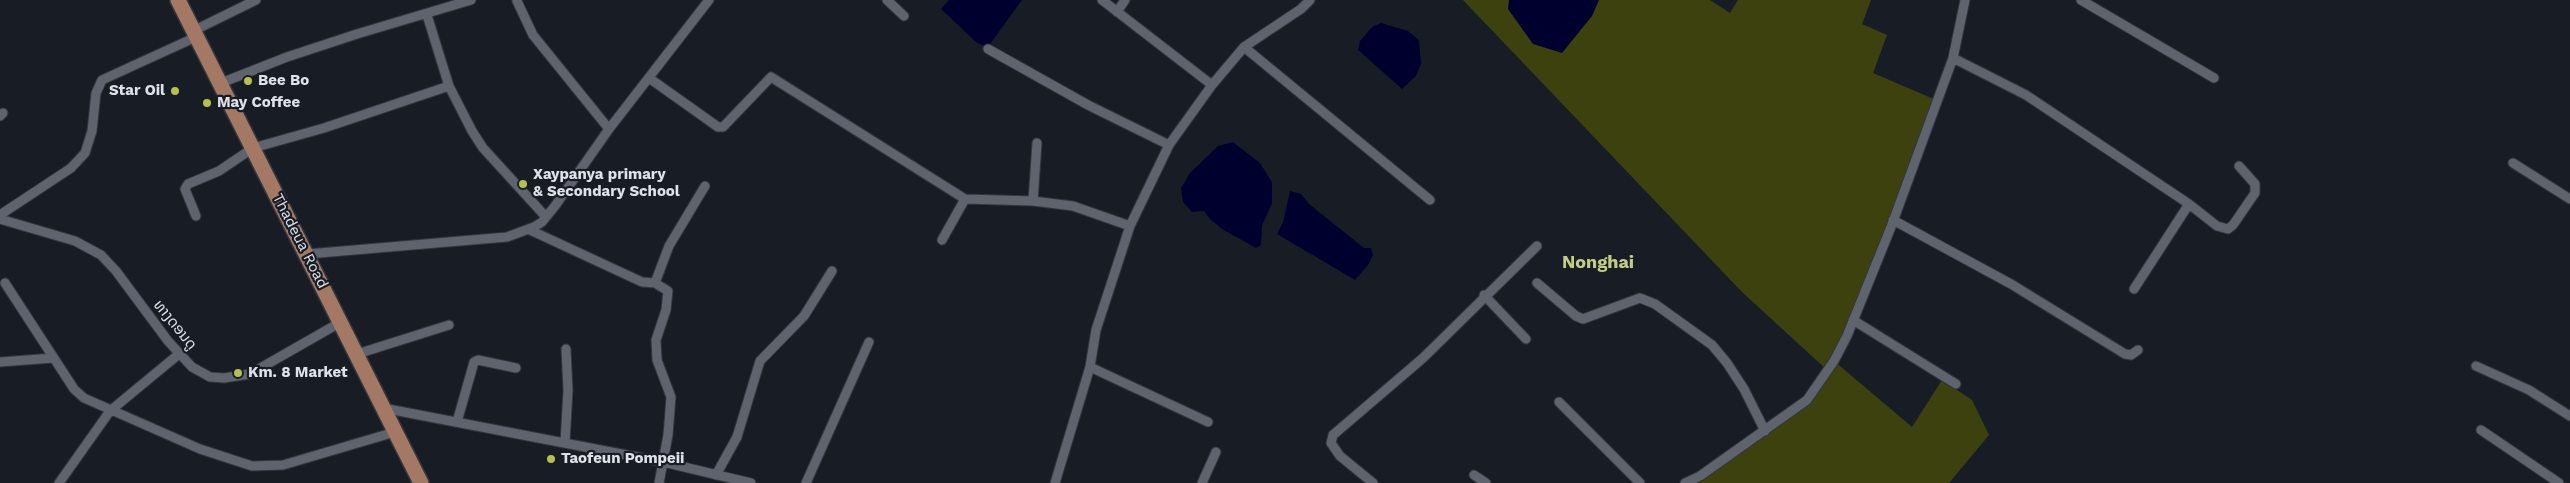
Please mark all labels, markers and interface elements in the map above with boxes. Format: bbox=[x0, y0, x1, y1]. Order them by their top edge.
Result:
place label: Bee Bo bbox=[258, 72, 309, 90]
marker: Bee Bo bbox=[242, 75, 254, 87]
place label: Star Oil bbox=[109, 82, 165, 100]
marker: Star Oil bbox=[169, 85, 181, 97]
place label: May Coffee bbox=[217, 94, 300, 112]
marker: May Coffee bbox=[201, 97, 213, 109]
place label: Xaypanya primary & Secondary School bbox=[533, 166, 680, 201]
marker: Xaypanya primary & Secondary School bbox=[517, 178, 529, 190]
street label: Thadeua Road bbox=[268, 191, 332, 291]
district label: Nonghai bbox=[1562, 252, 1634, 274]
street label: ທາງດອນດູ bbox=[149, 296, 201, 354]
place label: Km. 8 Market bbox=[248, 364, 348, 382]
marker: Km. 8 Market bbox=[232, 367, 244, 379]
place label: Taofeun Pompeii bbox=[561, 450, 684, 468]
marker: Taofeun Pompeii bbox=[545, 453, 557, 465]

